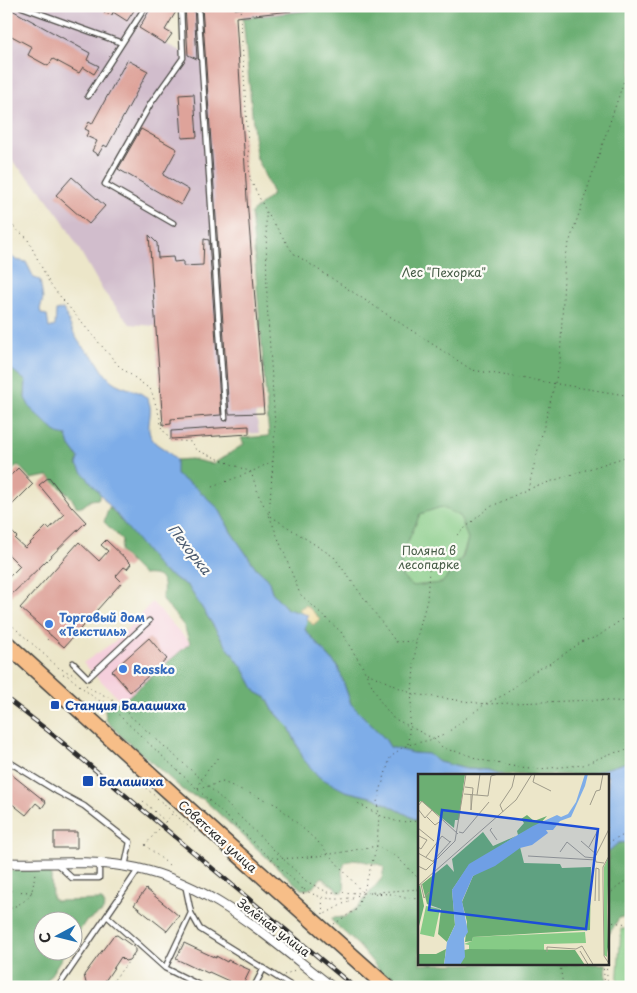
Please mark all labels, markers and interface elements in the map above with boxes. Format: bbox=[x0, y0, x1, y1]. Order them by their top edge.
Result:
park label: Лес "Пехорка" bbox=[402, 263, 486, 281]
water label: Пехорка bbox=[164, 519, 217, 580]
park label: Поляна в лесопарке bbox=[397, 541, 460, 573]
place label: Торговый дом «Текстиль» bbox=[59, 608, 145, 640]
marker: Торговый дом «Текстиль» bbox=[43, 618, 55, 630]
place label: Rossko bbox=[133, 660, 175, 678]
marker: Rossko bbox=[117, 663, 129, 675]
place label: Станция Балашиха bbox=[65, 696, 187, 714]
marker: Станция Балашиха bbox=[49, 699, 61, 711]
place label: Балашиха bbox=[99, 772, 165, 790]
marker: Балашиха bbox=[81, 774, 95, 788]
inset map bbox=[418, 774, 610, 966]
street label: Советская улица bbox=[175, 796, 262, 877]
street label: Зелёная улица bbox=[234, 894, 315, 961]
north arrow bbox=[32, 910, 82, 960]
text: С bbox=[34, 931, 56, 944]

